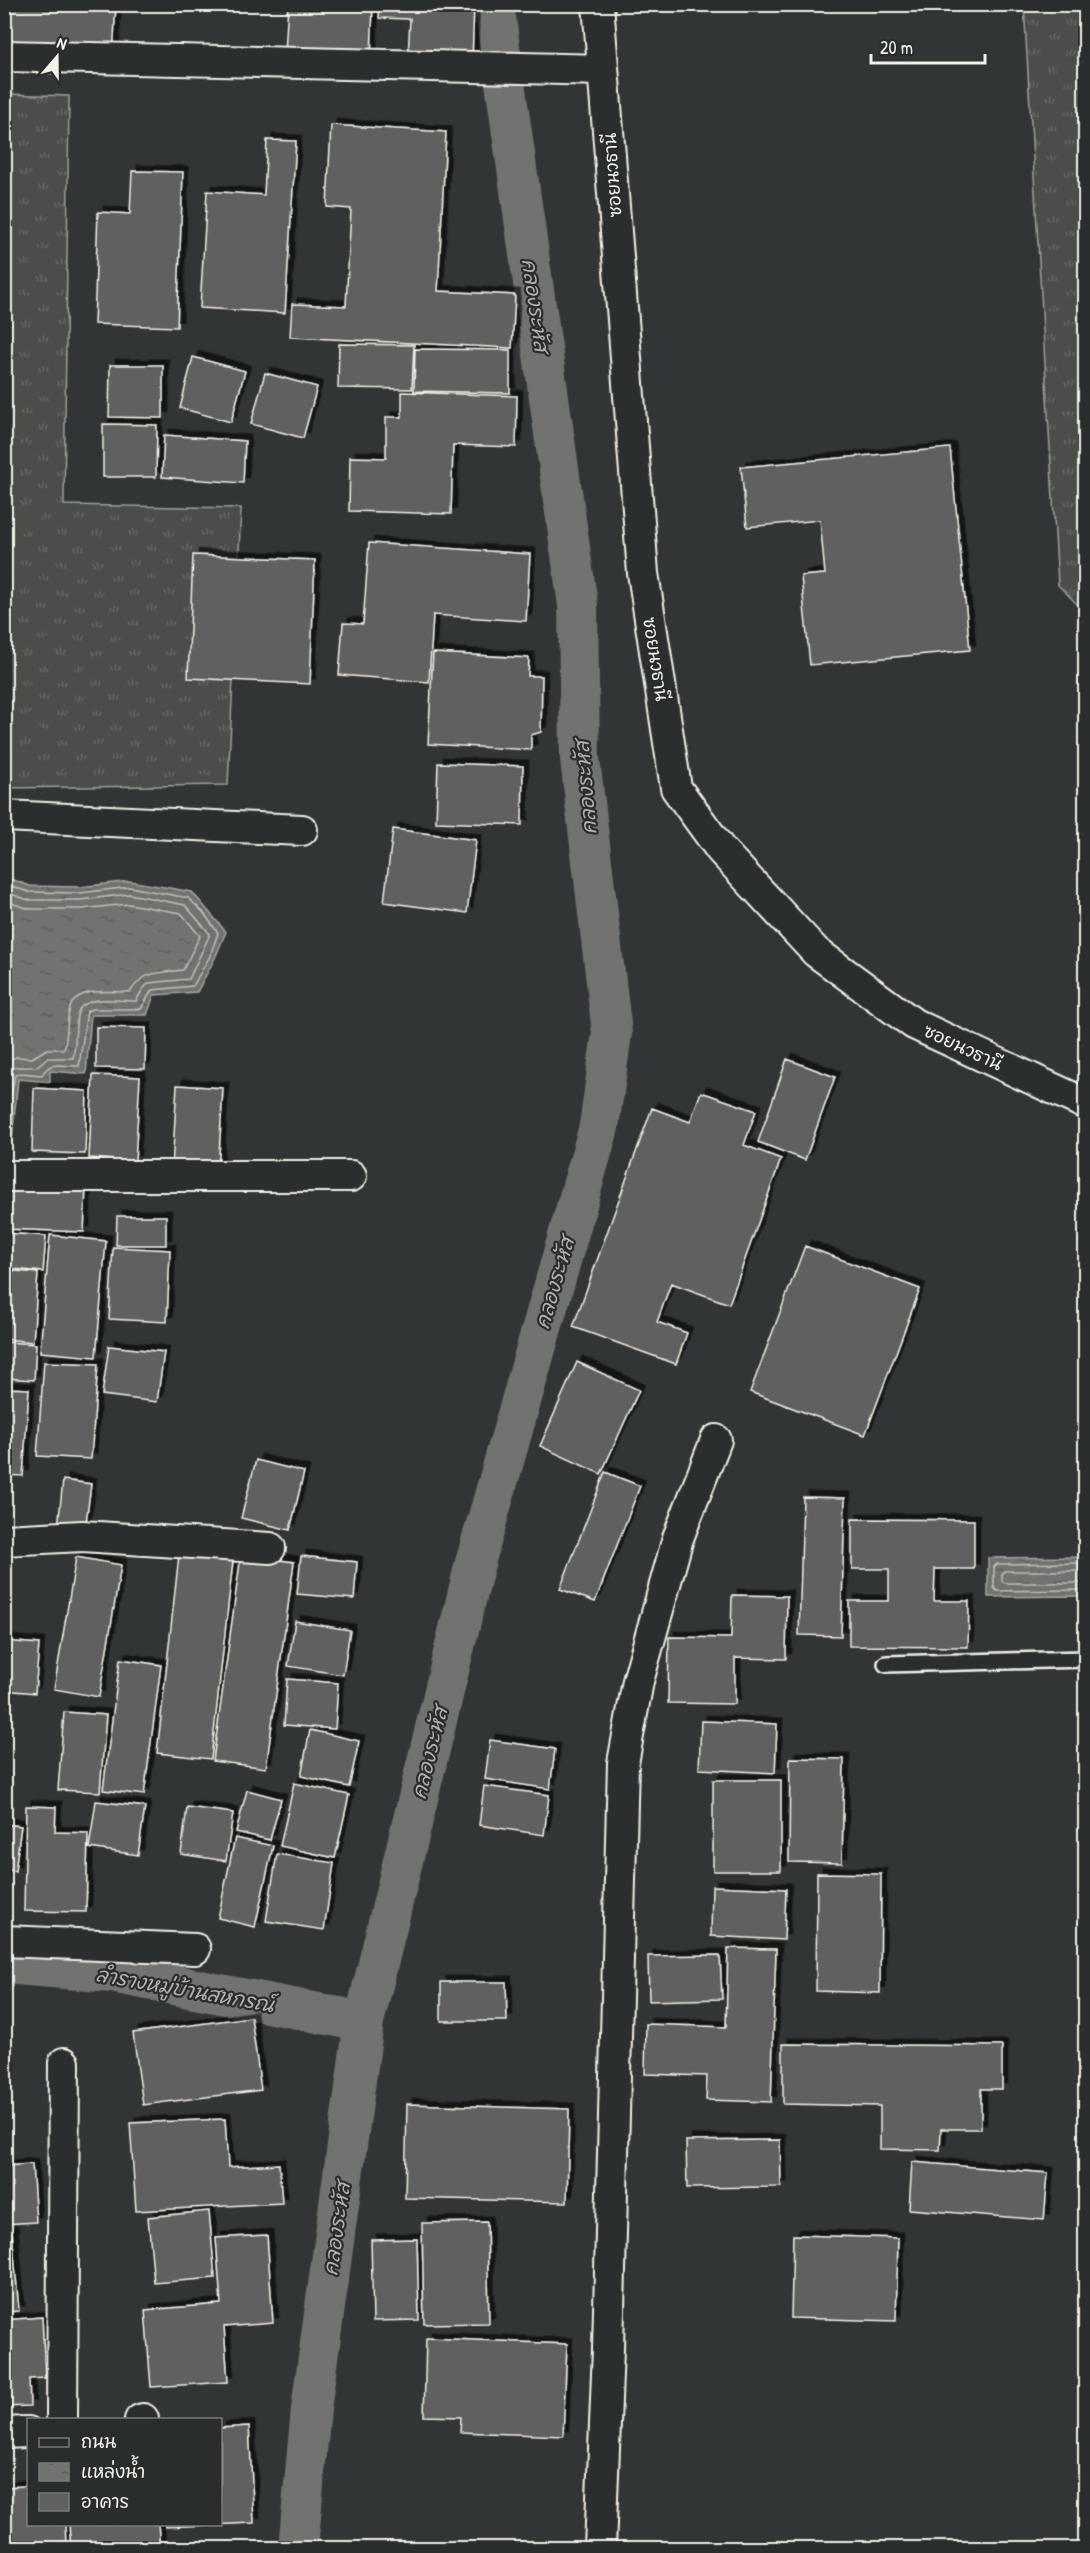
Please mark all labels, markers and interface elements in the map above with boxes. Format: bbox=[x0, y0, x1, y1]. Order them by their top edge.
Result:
north arrow bbox=[27, 27, 87, 87]
scale bar bbox=[871, 27, 985, 65]
text: N bbox=[54, 31, 70, 55]
text: 20 m bbox=[880, 35, 913, 60]
street label: ซอยนวธานี bbox=[597, 132, 627, 218]
water label: คลองระหัส bbox=[516, 257, 557, 358]
street label: ซอยนวธานี bbox=[637, 615, 675, 703]
water label: คลองระหัส bbox=[567, 736, 603, 836]
street label: ซอยนวธานี bbox=[919, 1018, 1007, 1076]
water label: คลองระหัส bbox=[528, 1230, 581, 1332]
water label: คลองระหัส bbox=[405, 1700, 455, 1802]
water label: ลำรางหมู่บ้านสหกรณ์ bbox=[93, 1960, 280, 2021]
water label: คลองระหัส bbox=[316, 2176, 357, 2277]
legend bbox=[27, 2418, 222, 2526]
text: ถนน bbox=[81, 2429, 116, 2454]
text: แหล่งน้ำ bbox=[81, 2455, 145, 2484]
text: อาคาร bbox=[81, 2489, 129, 2514]

